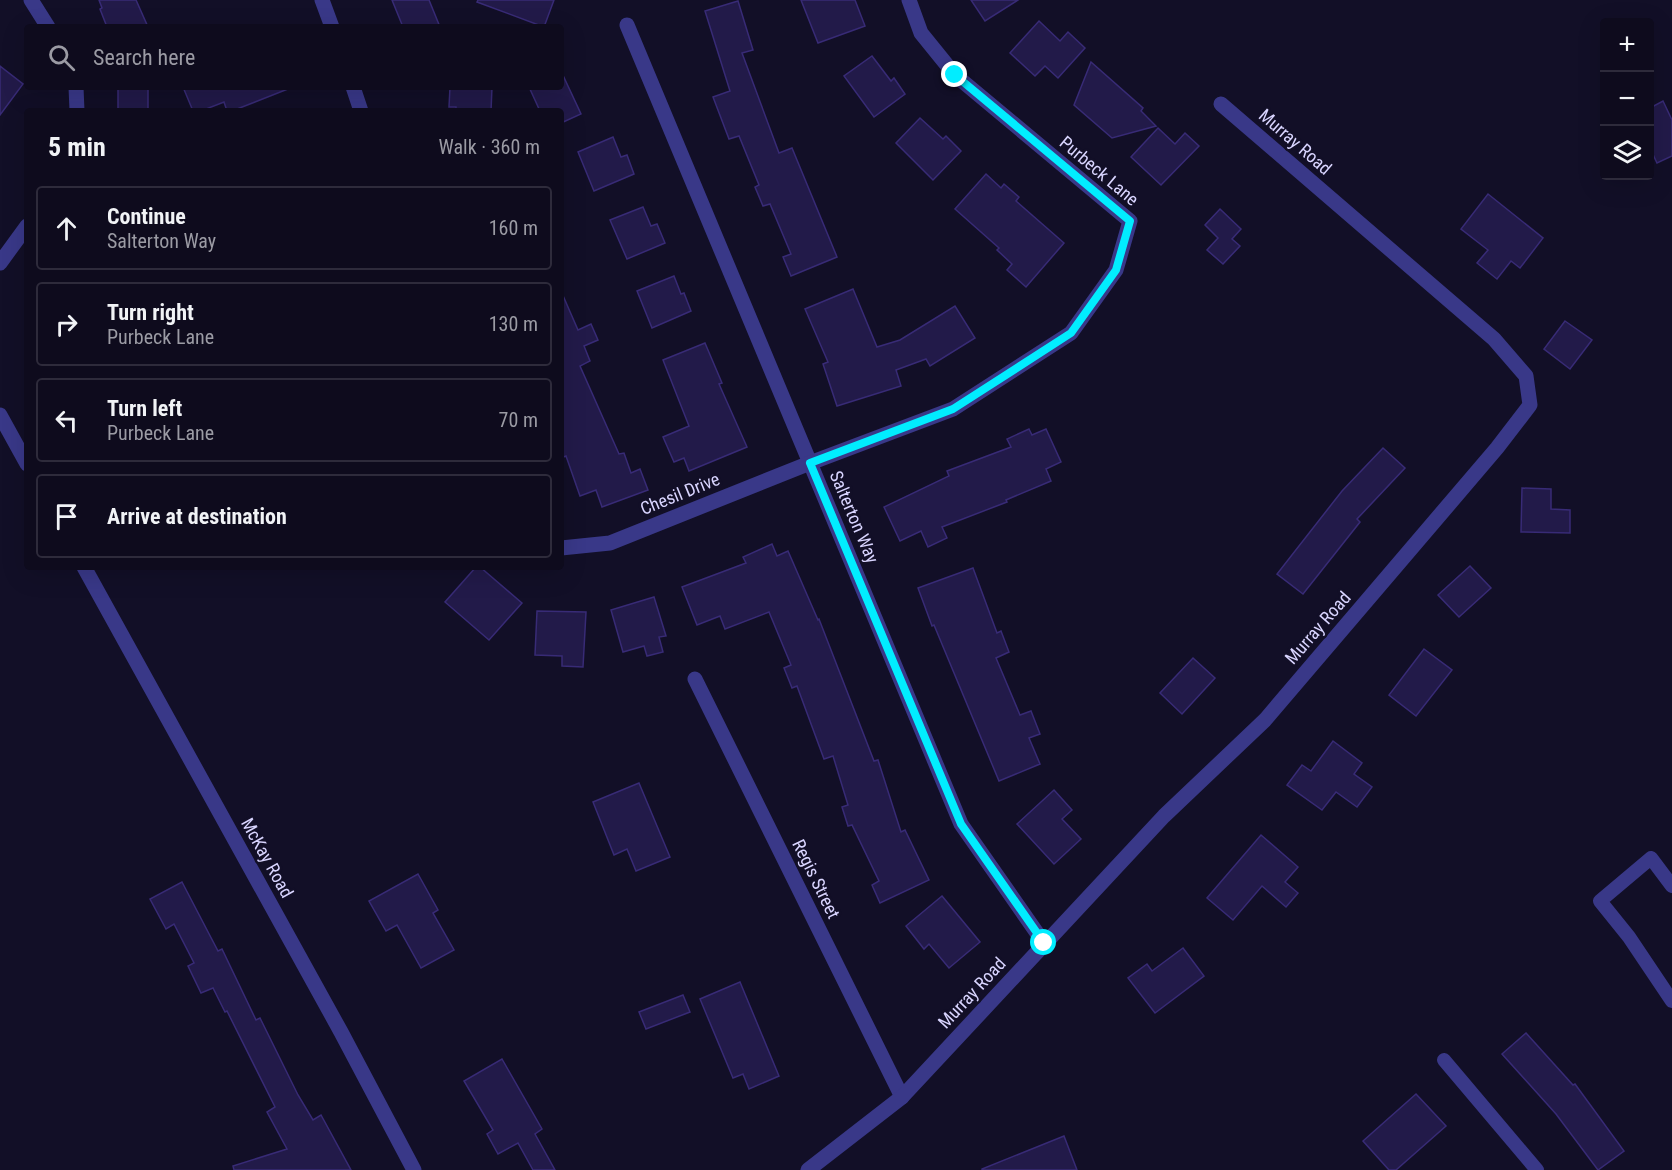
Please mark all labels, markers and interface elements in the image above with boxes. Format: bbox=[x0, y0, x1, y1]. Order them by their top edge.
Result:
map controls bbox=[1600, 18, 1654, 180]
button: + bbox=[1600, 18, 1654, 72]
search box bbox=[24, 24, 564, 90]
icon: search bbox=[45, 41, 78, 74]
text: Search here bbox=[93, 45, 195, 70]
route end bbox=[941, 61, 967, 87]
button: − bbox=[1600, 72, 1654, 126]
street label: Murray Road bbox=[1255, 104, 1336, 179]
button: layers bbox=[1600, 126, 1654, 180]
text: 5 min bbox=[48, 132, 106, 162]
street label: Purbeck Lane bbox=[1056, 132, 1143, 210]
text: Walk · 360 m bbox=[439, 135, 540, 159]
text: Continue bbox=[107, 204, 186, 229]
icon: ahead bbox=[50, 212, 83, 245]
text: 160 m bbox=[489, 216, 538, 240]
text: Salterton Way bbox=[107, 229, 216, 253]
text: Turn right bbox=[107, 300, 194, 325]
icon: right bbox=[50, 308, 83, 341]
text: 130 m bbox=[489, 312, 538, 336]
text: Purbeck Lane bbox=[107, 325, 214, 349]
text: Turn left bbox=[107, 396, 182, 421]
icon: left bbox=[50, 404, 83, 437]
text: 70 m bbox=[499, 408, 538, 432]
text: Purbeck Lane bbox=[107, 421, 214, 445]
street label: Salterton Way bbox=[826, 467, 884, 567]
street label: Chesil Drive bbox=[637, 468, 723, 519]
icon: arrive bbox=[50, 500, 83, 533]
text: Arrive at destination bbox=[107, 504, 287, 529]
street label: Murray Road bbox=[1280, 587, 1355, 668]
street label: McKay Road bbox=[237, 814, 298, 901]
street label: Regis Street bbox=[788, 836, 845, 922]
route start bbox=[1030, 929, 1056, 955]
street label: Murray Road bbox=[934, 953, 1010, 1032]

